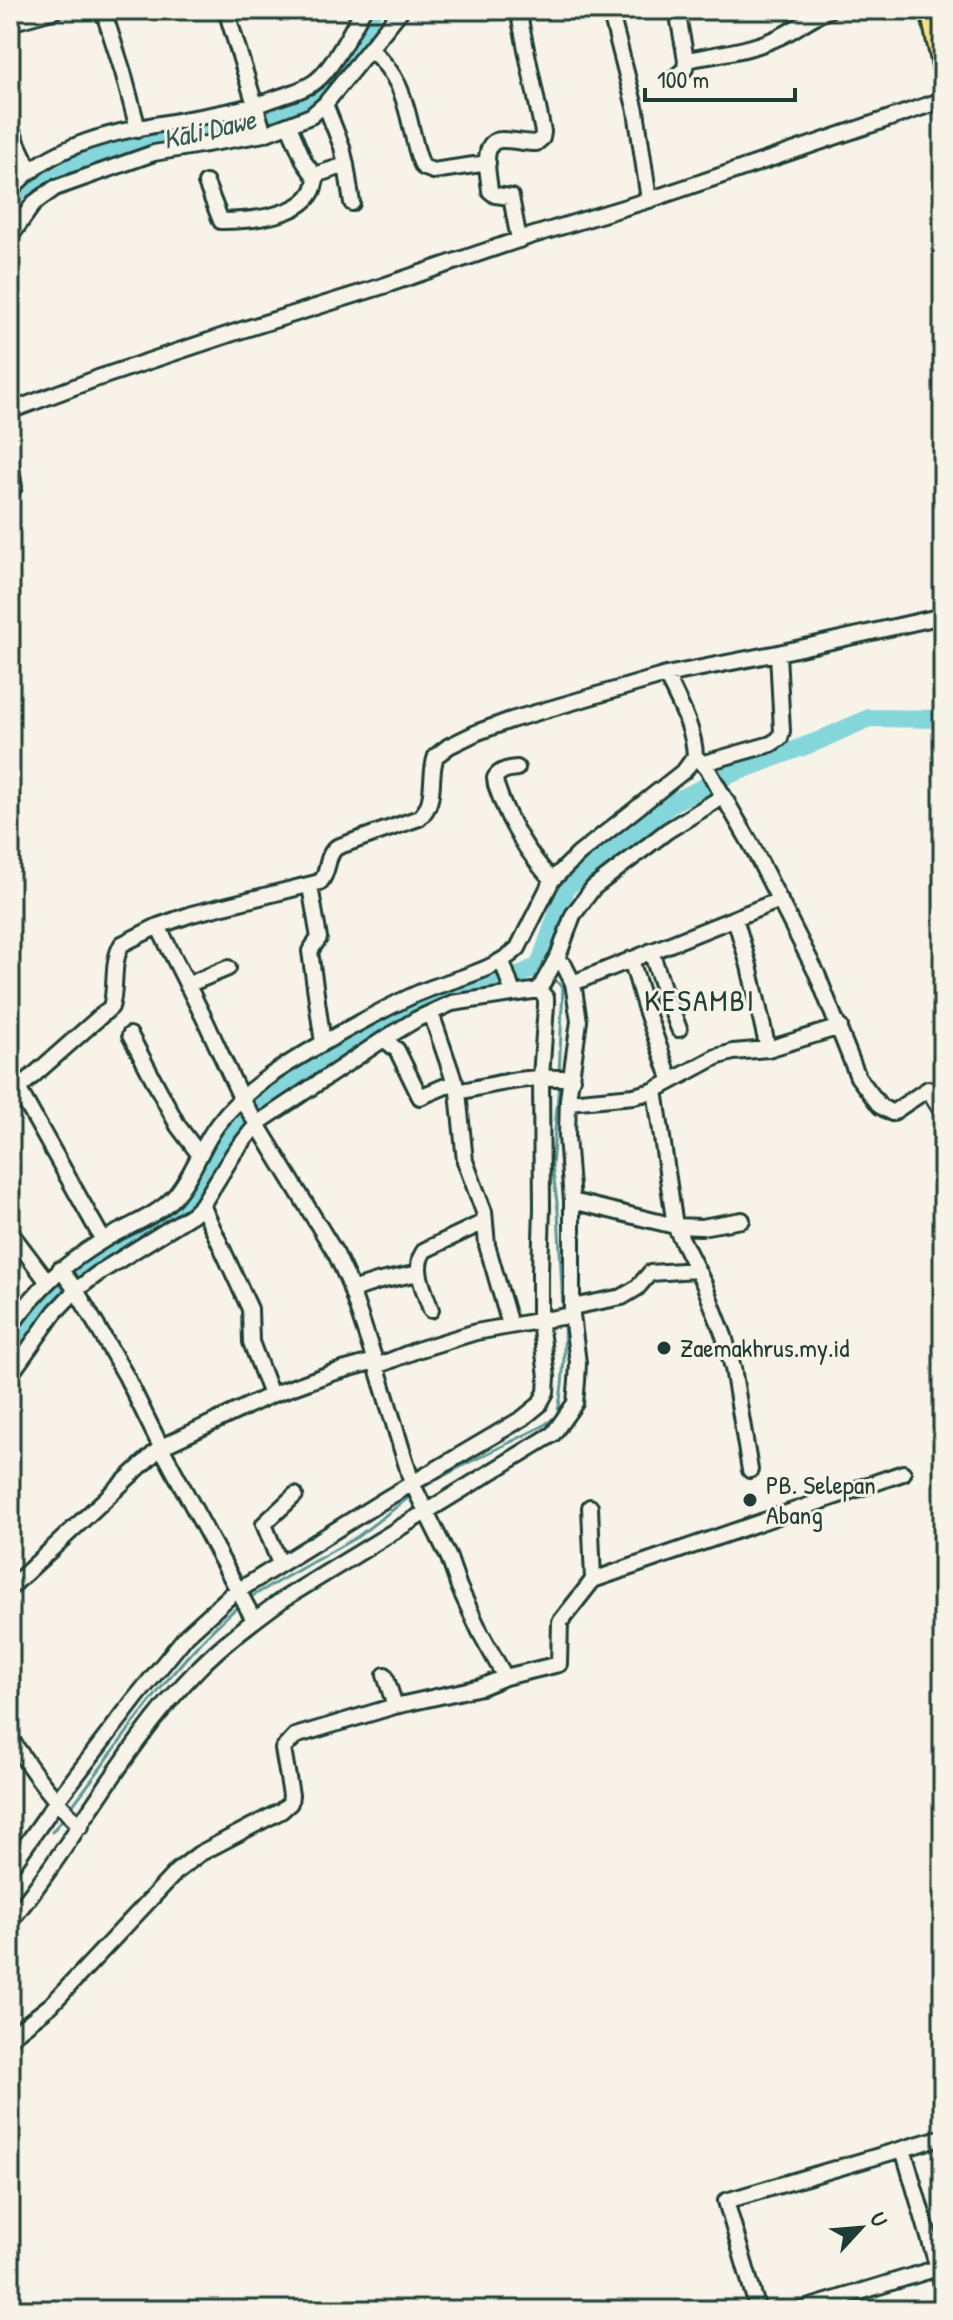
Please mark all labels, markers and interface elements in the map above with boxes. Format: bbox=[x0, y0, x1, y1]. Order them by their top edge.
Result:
scale bar bbox=[645, 52, 795, 102]
text: 100 m bbox=[657, 63, 709, 95]
water label: Kali Dawe bbox=[159, 99, 261, 158]
district label: KESAMBI bbox=[644, 980, 756, 1020]
place label: Zaemakhrus.my.id bbox=[680, 1330, 850, 1365]
marker: Zaemakhrus.my.id bbox=[655, 1339, 673, 1357]
place label: PB. Selepan Abang bbox=[766, 1467, 876, 1532]
marker: PB. Selepan Abang bbox=[741, 1491, 759, 1509]
north arrow bbox=[821, 2188, 901, 2268]
text: U bbox=[863, 2207, 895, 2231]

